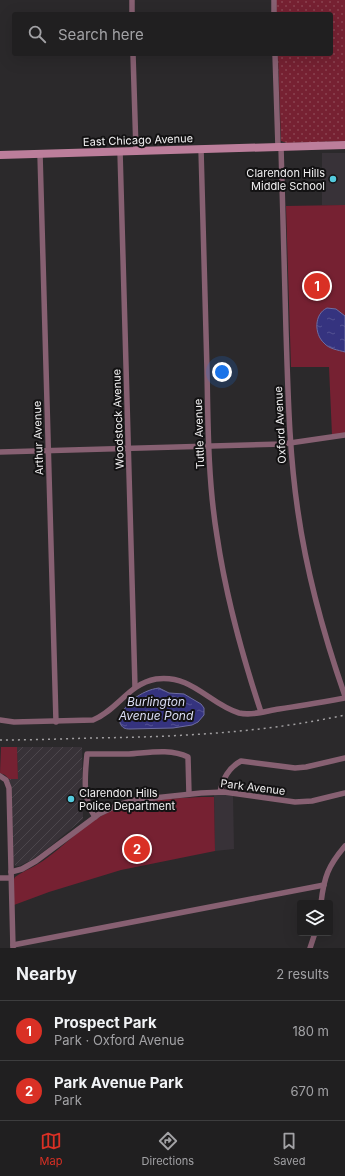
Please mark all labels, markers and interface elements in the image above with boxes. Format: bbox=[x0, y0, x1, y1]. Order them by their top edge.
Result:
search box bbox=[12, 12, 333, 56]
icon: search bbox=[26, 23, 48, 45]
text: Search here bbox=[58, 25, 144, 44]
street label: East Chicago Avenue bbox=[83, 131, 193, 149]
place label: Clarendon Hills Middle School bbox=[246, 166, 325, 193]
marker: Clarendon Hills Middle School bbox=[328, 174, 338, 184]
pin: 1 bbox=[304, 271, 330, 301]
your location bbox=[212, 362, 232, 382]
street label: Woodstock Avenue bbox=[109, 369, 127, 469]
street label: Oxford Avenue bbox=[271, 386, 289, 464]
street label: Tuttle Avenue bbox=[191, 399, 207, 469]
street label: Arthur Avenue bbox=[30, 401, 46, 475]
water label: Burlington Avenue Pond bbox=[118, 694, 194, 723]
street label: Park Avenue bbox=[220, 776, 286, 798]
place label: Clarendon Hills Police Department bbox=[79, 786, 176, 813]
marker: Clarendon Hills Police Department bbox=[66, 794, 76, 804]
pin: 2 bbox=[124, 834, 150, 864]
map controls bbox=[297, 900, 333, 936]
button: layers bbox=[297, 900, 333, 936]
text: Nearby bbox=[16, 964, 77, 984]
text: 2 results bbox=[276, 966, 329, 982]
text: Prospect Park bbox=[54, 1013, 157, 1032]
text: 1 bbox=[26, 1023, 32, 1039]
text: 180 m bbox=[292, 1023, 329, 1039]
text: Park · Oxford Avenue bbox=[54, 1032, 184, 1048]
text: Park Avenue Park bbox=[54, 1073, 183, 1092]
text: 2 bbox=[25, 1083, 33, 1099]
text: 670 m bbox=[291, 1083, 329, 1099]
text: Park bbox=[54, 1092, 82, 1108]
tab: Map bbox=[40, 1130, 62, 1168]
tab: Directions bbox=[142, 1130, 194, 1168]
tab: Saved bbox=[273, 1130, 305, 1168]

